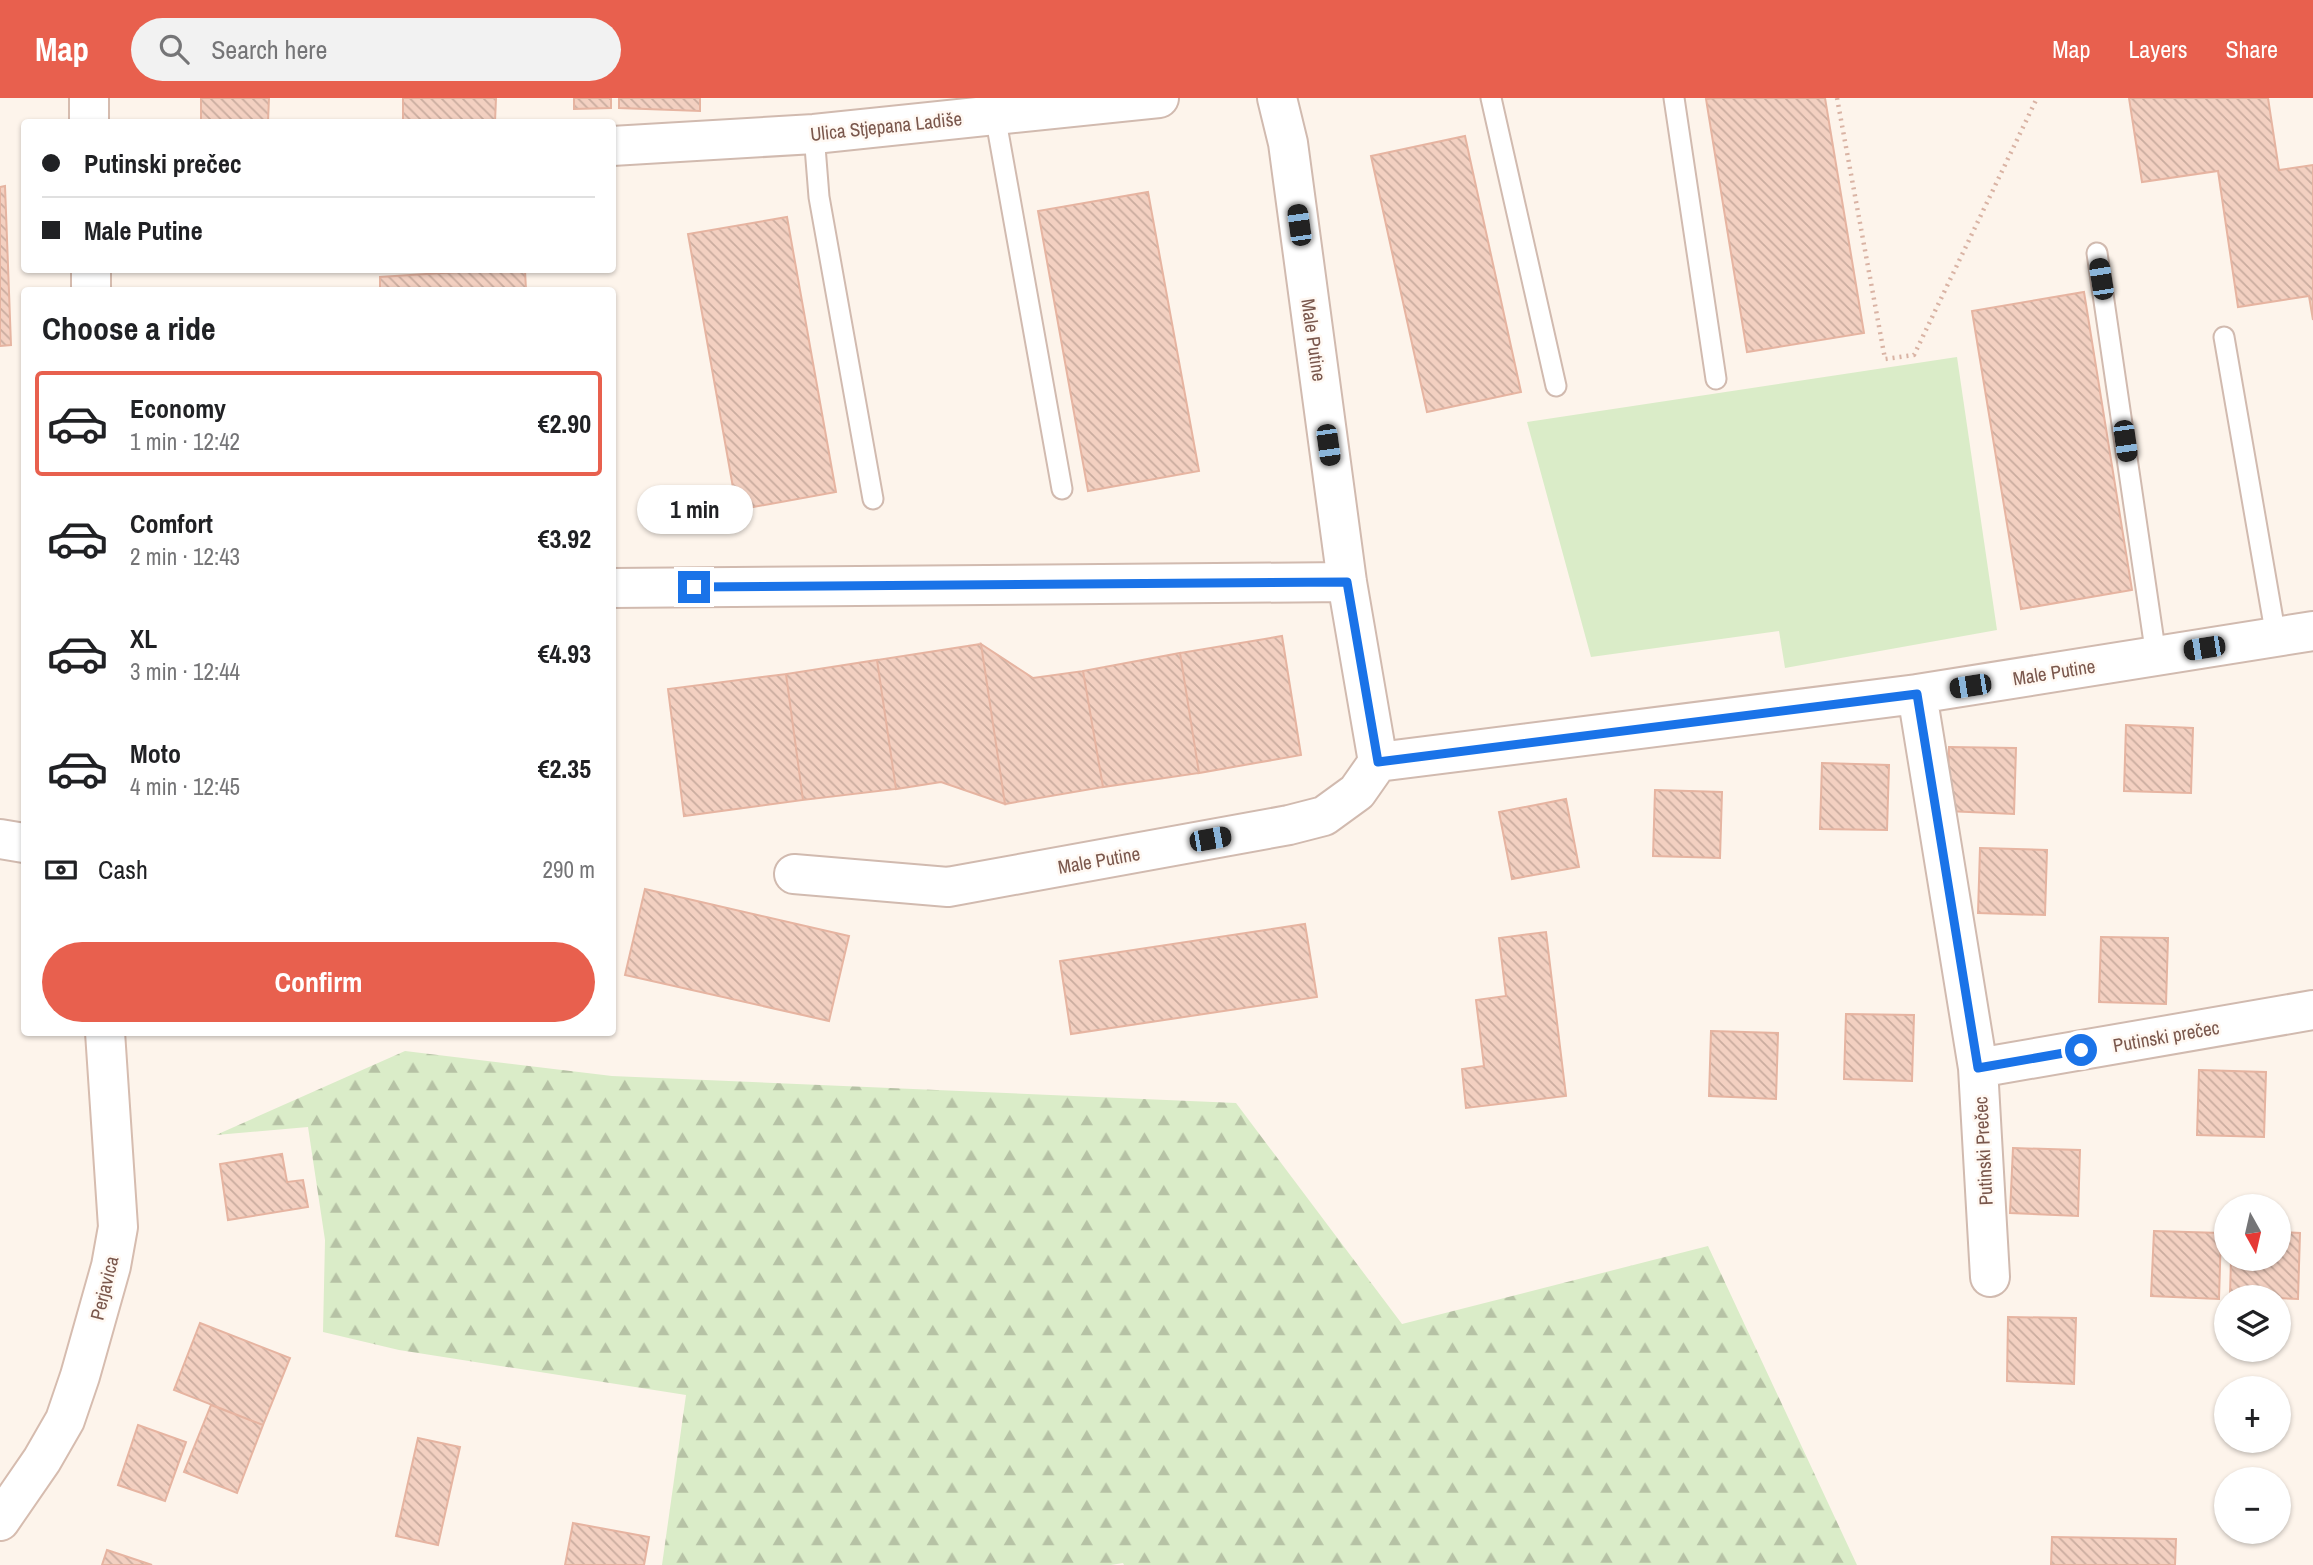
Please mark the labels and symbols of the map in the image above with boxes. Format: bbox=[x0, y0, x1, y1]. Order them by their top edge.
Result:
street label: Ulica Stjepana Ladiše bbox=[809, 105, 963, 147]
car bbox=[1286, 203, 1313, 247]
car bbox=[2088, 257, 2115, 301]
street label: Male Putine bbox=[1295, 297, 1333, 383]
car bbox=[2112, 419, 2139, 463]
car bbox=[1315, 423, 1342, 467]
callout: 1 min bbox=[636, 486, 752, 534]
route end bbox=[678, 571, 710, 603]
car bbox=[2182, 634, 2227, 662]
street label: Male Putine bbox=[2011, 653, 2097, 691]
car bbox=[1948, 672, 1993, 700]
car bbox=[1188, 825, 1233, 853]
street label: Male Putine bbox=[1056, 840, 1142, 880]
street label: Putinski prečec bbox=[2111, 1014, 2221, 1058]
route start bbox=[2065, 1034, 2097, 1066]
street label: Putinski Prečec bbox=[1967, 1096, 1999, 1206]
north arrow bbox=[2214, 1194, 2291, 1270]
street label: Perjavica bbox=[84, 1253, 125, 1323]

